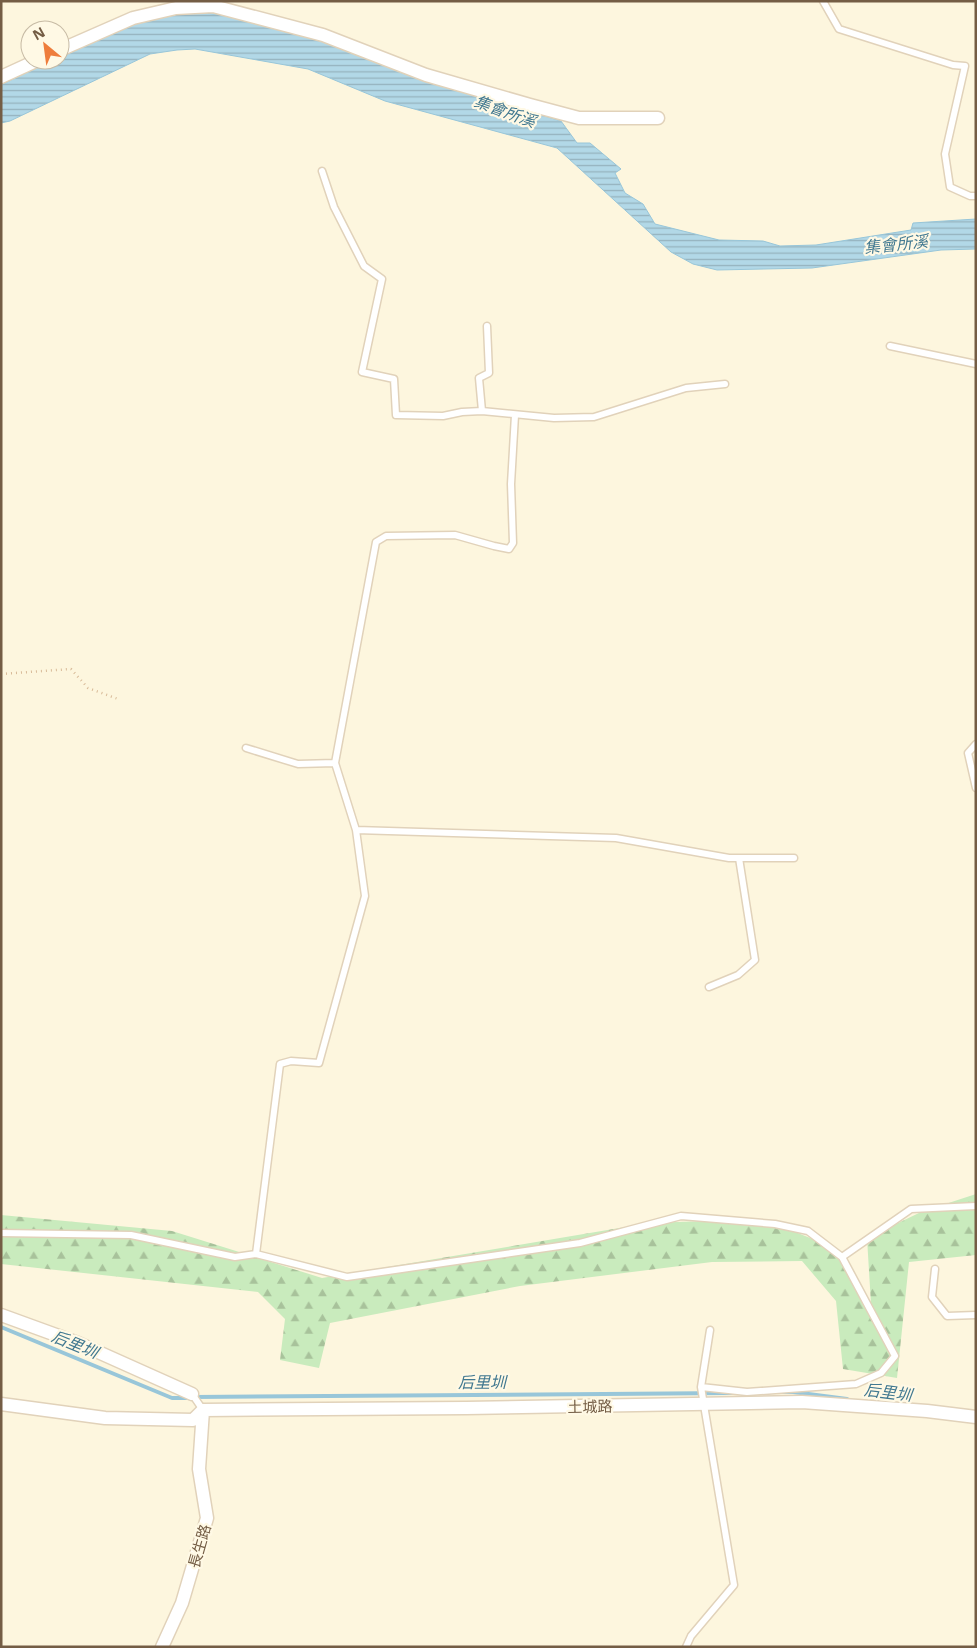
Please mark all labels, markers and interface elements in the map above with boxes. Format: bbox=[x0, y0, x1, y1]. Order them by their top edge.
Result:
north arrow bbox=[20, 20, 70, 70]
text: N bbox=[29, 22, 48, 44]
water label: 集會所溪 bbox=[471, 90, 541, 133]
water label: 集會所溪 bbox=[863, 230, 931, 258]
water label: 后里圳 bbox=[49, 1325, 103, 1364]
water label: 后里圳 bbox=[458, 1371, 508, 1393]
water label: 后里圳 bbox=[863, 1378, 915, 1406]
street label: 土城路 bbox=[567, 1396, 613, 1416]
street label: 長生路 bbox=[183, 1522, 215, 1570]

